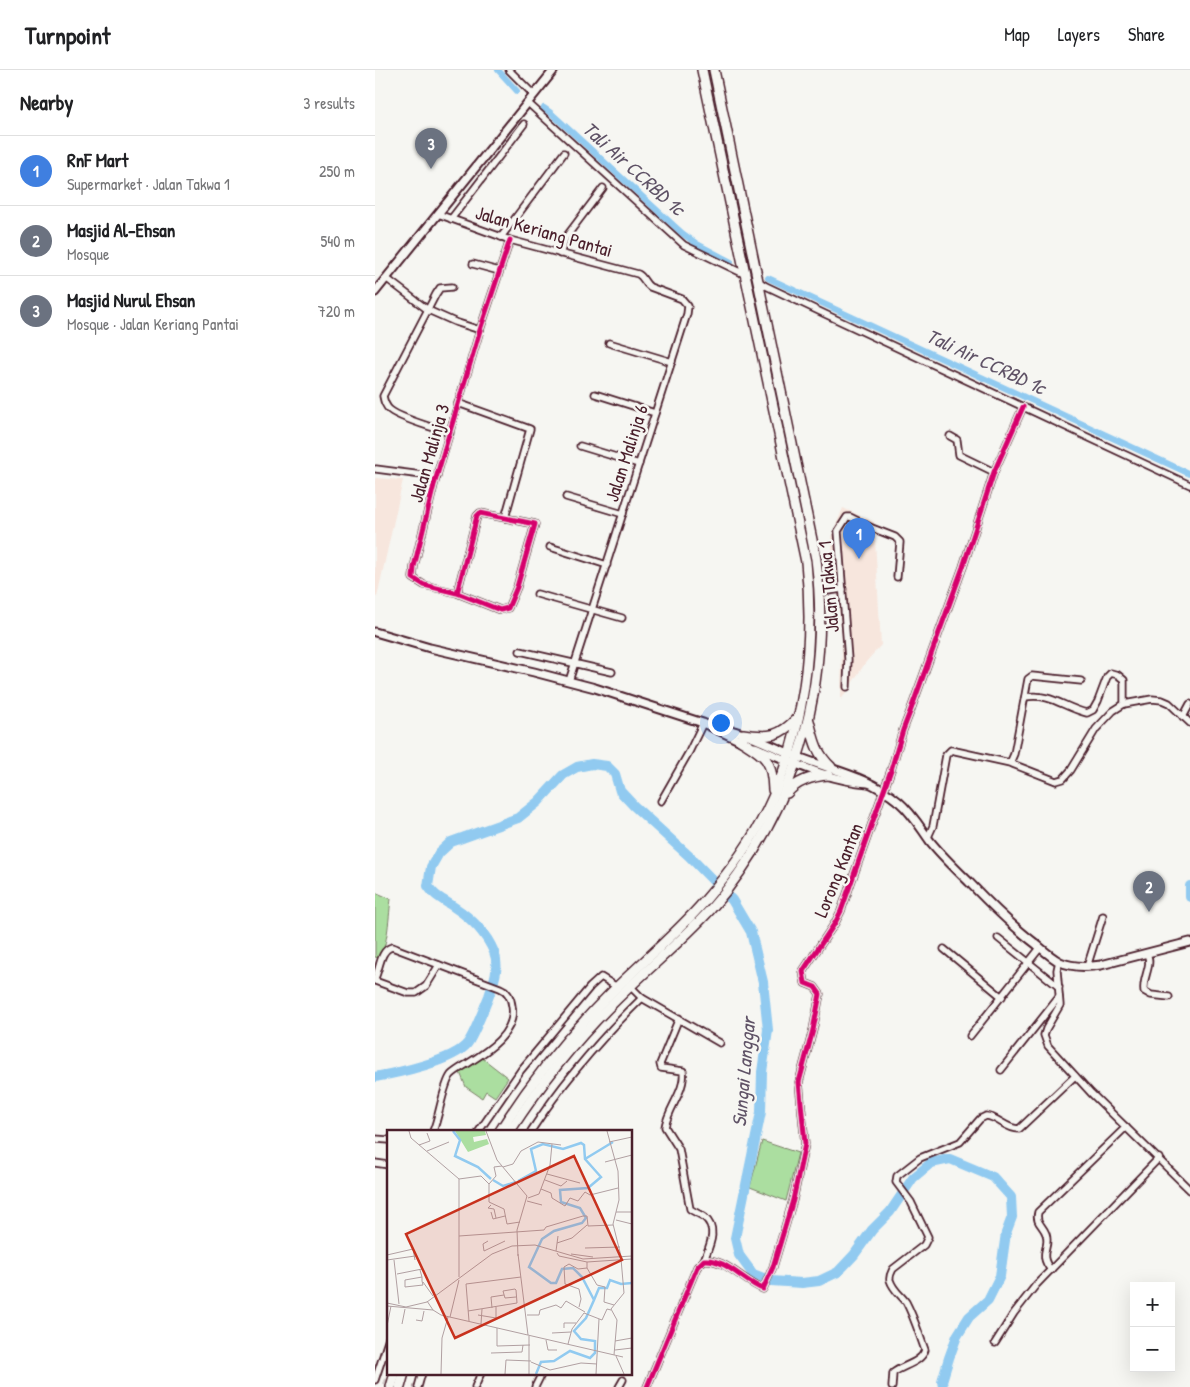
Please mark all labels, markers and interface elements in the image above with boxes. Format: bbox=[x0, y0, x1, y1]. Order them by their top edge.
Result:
text: Turnpoint bbox=[25, 19, 110, 51]
text: Map bbox=[1004, 22, 1030, 47]
text: Layers bbox=[1058, 22, 1100, 47]
text: Share bbox=[1128, 22, 1165, 47]
text: Nearby bbox=[20, 88, 73, 117]
text: 3 results bbox=[303, 92, 355, 114]
water label: Tali Air CCRBD 1c bbox=[577, 115, 692, 222]
pin: 3 bbox=[415, 128, 447, 169]
text: RnF Mart bbox=[67, 147, 128, 173]
text: 1 bbox=[33, 160, 39, 182]
text: 250 m bbox=[319, 160, 355, 182]
text: Supermarket · Jalan Takwa 1 bbox=[67, 173, 230, 195]
street label: Jalan Keriang Pantai bbox=[473, 199, 615, 263]
text: Masjid Al-Ehsan bbox=[67, 217, 175, 243]
text: 2 bbox=[32, 230, 40, 252]
text: 540 m bbox=[321, 230, 355, 252]
text: Mosque bbox=[67, 243, 109, 265]
text: Masjid Nurul Ehsan bbox=[67, 287, 195, 313]
text: 3 bbox=[32, 300, 40, 322]
text: 720 m bbox=[318, 300, 355, 322]
text: Mosque · Jalan Keriang Pantai bbox=[67, 313, 239, 335]
water label: Tali Air CCRBD 1c bbox=[922, 322, 1052, 401]
street label: Jalan Malinja 3 bbox=[403, 401, 455, 505]
street label: Jalan Malinja 6 bbox=[598, 401, 654, 505]
pin: 1 bbox=[843, 518, 875, 559]
street label: Jalan Takwa 1 bbox=[811, 540, 845, 634]
your location bbox=[708, 710, 734, 736]
street label: Lorong Kantan bbox=[807, 819, 869, 921]
pin: 2 bbox=[1133, 871, 1165, 912]
water label: Sungai Langgar bbox=[725, 1014, 762, 1128]
inset map bbox=[387, 1130, 633, 1374]
map controls bbox=[1130, 1282, 1175, 1372]
button: + bbox=[1130, 1282, 1175, 1327]
button: − bbox=[1130, 1327, 1175, 1372]

